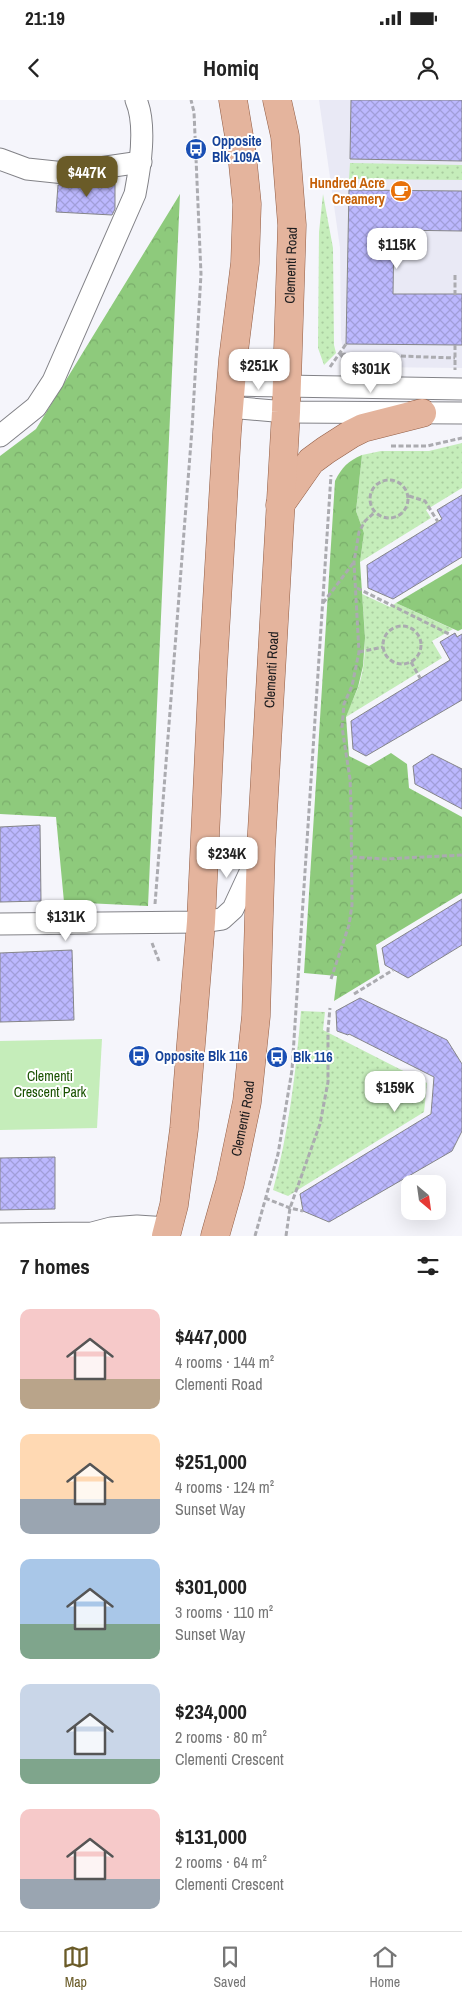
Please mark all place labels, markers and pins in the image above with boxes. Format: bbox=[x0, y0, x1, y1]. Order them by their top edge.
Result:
place label: Opposite Blk 109A bbox=[212, 132, 262, 166]
bus stop icon: Opposite Blk 109A bbox=[184, 137, 208, 161]
pin: $447K bbox=[52, 156, 122, 198]
place label: Hundred Acre Creamery bbox=[310, 174, 386, 208]
cafe icon: Hundred Acre Creamery bbox=[389, 179, 413, 203]
pin: $115K bbox=[362, 228, 432, 270]
pin: $251K bbox=[224, 348, 294, 391]
pin: $301K bbox=[336, 352, 406, 394]
pin: $234K bbox=[192, 836, 262, 879]
pin: $131K bbox=[31, 900, 101, 942]
bus stop icon: Opposite Blk 116 bbox=[127, 1044, 151, 1068]
bus stop icon: Blk 116 bbox=[265, 1045, 289, 1069]
place label: Opposite Blk 116 bbox=[155, 1047, 248, 1065]
place label: Blk 116 bbox=[293, 1048, 333, 1066]
pin: $159K bbox=[360, 1070, 430, 1113]

